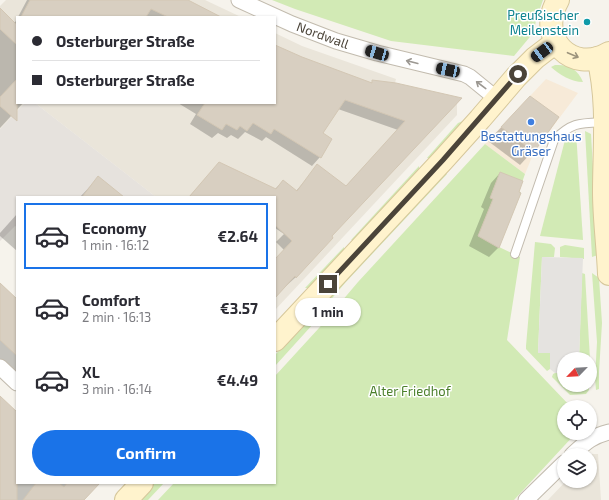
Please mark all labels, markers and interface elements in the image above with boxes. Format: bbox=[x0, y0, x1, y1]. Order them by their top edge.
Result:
place label: Preußischer Meilenstein bbox=[507, 7, 579, 38]
marker: Preußischer Meilenstein bbox=[582, 17, 592, 27]
street label: Nordwall bbox=[295, 18, 352, 52]
text: Osterburger Straße bbox=[56, 32, 195, 50]
car bbox=[529, 40, 555, 64]
car bbox=[364, 44, 390, 62]
one-way arrow bbox=[567, 52, 579, 60]
one-way arrow bbox=[406, 58, 419, 65]
car bbox=[435, 62, 461, 78]
route start bbox=[509, 65, 527, 83]
text: Osterburger Straße bbox=[56, 71, 195, 89]
one-way arrow bbox=[476, 81, 487, 89]
marker: Bestattungshaus Gräser bbox=[526, 117, 536, 127]
place label: Bestattungshaus Gräser bbox=[480, 128, 582, 159]
icon: car bbox=[34, 218, 70, 254]
text: Economy bbox=[82, 219, 147, 237]
text: €2.64 bbox=[218, 227, 258, 245]
text: 1 min · 16:12 bbox=[82, 237, 149, 253]
route end bbox=[319, 275, 337, 293]
icon: car bbox=[34, 290, 70, 326]
text: Comfort bbox=[82, 291, 140, 309]
callout: 1 min bbox=[295, 298, 361, 326]
text: €3.57 bbox=[220, 299, 258, 317]
text: 1 min bbox=[312, 304, 344, 320]
text: 2 min · 16:13 bbox=[82, 309, 151, 325]
north arrow bbox=[557, 352, 597, 392]
map controls bbox=[557, 352, 597, 488]
icon: car bbox=[34, 362, 70, 398]
text: XL bbox=[82, 363, 100, 381]
text: €4.49 bbox=[217, 371, 258, 389]
text: 3 min · 16:14 bbox=[82, 381, 152, 397]
park label: Alter Friedhof bbox=[369, 383, 452, 399]
button: locate bbox=[557, 400, 597, 440]
button: Confirm bbox=[32, 430, 260, 476]
button: layers bbox=[557, 448, 597, 488]

